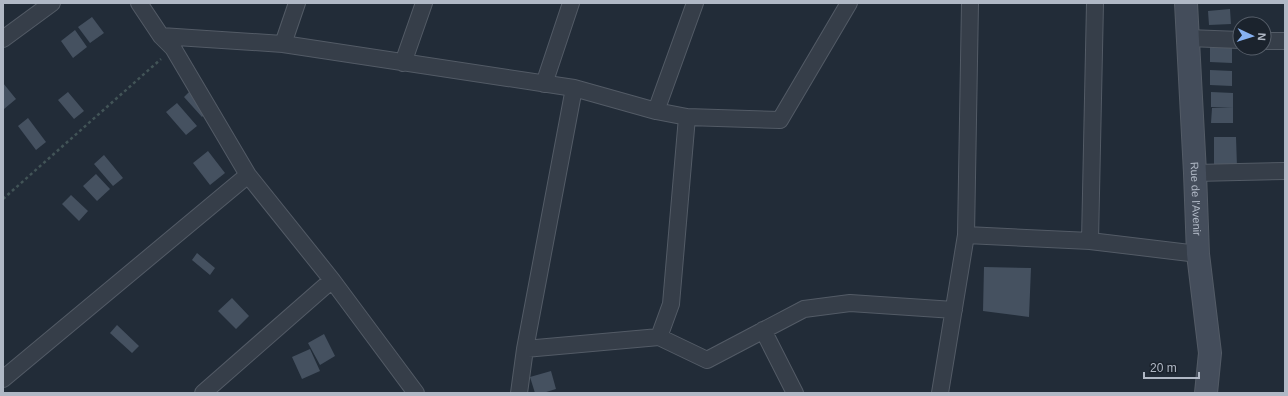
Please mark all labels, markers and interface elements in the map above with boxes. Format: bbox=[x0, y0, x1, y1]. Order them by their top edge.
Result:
north arrow bbox=[1232, 16, 1272, 56]
text: N bbox=[1256, 32, 1268, 41]
street label: Rue de l'Avenir bbox=[1188, 161, 1203, 236]
scale bar bbox=[1144, 354, 1199, 380]
text: 20 m bbox=[1150, 361, 1177, 375]

